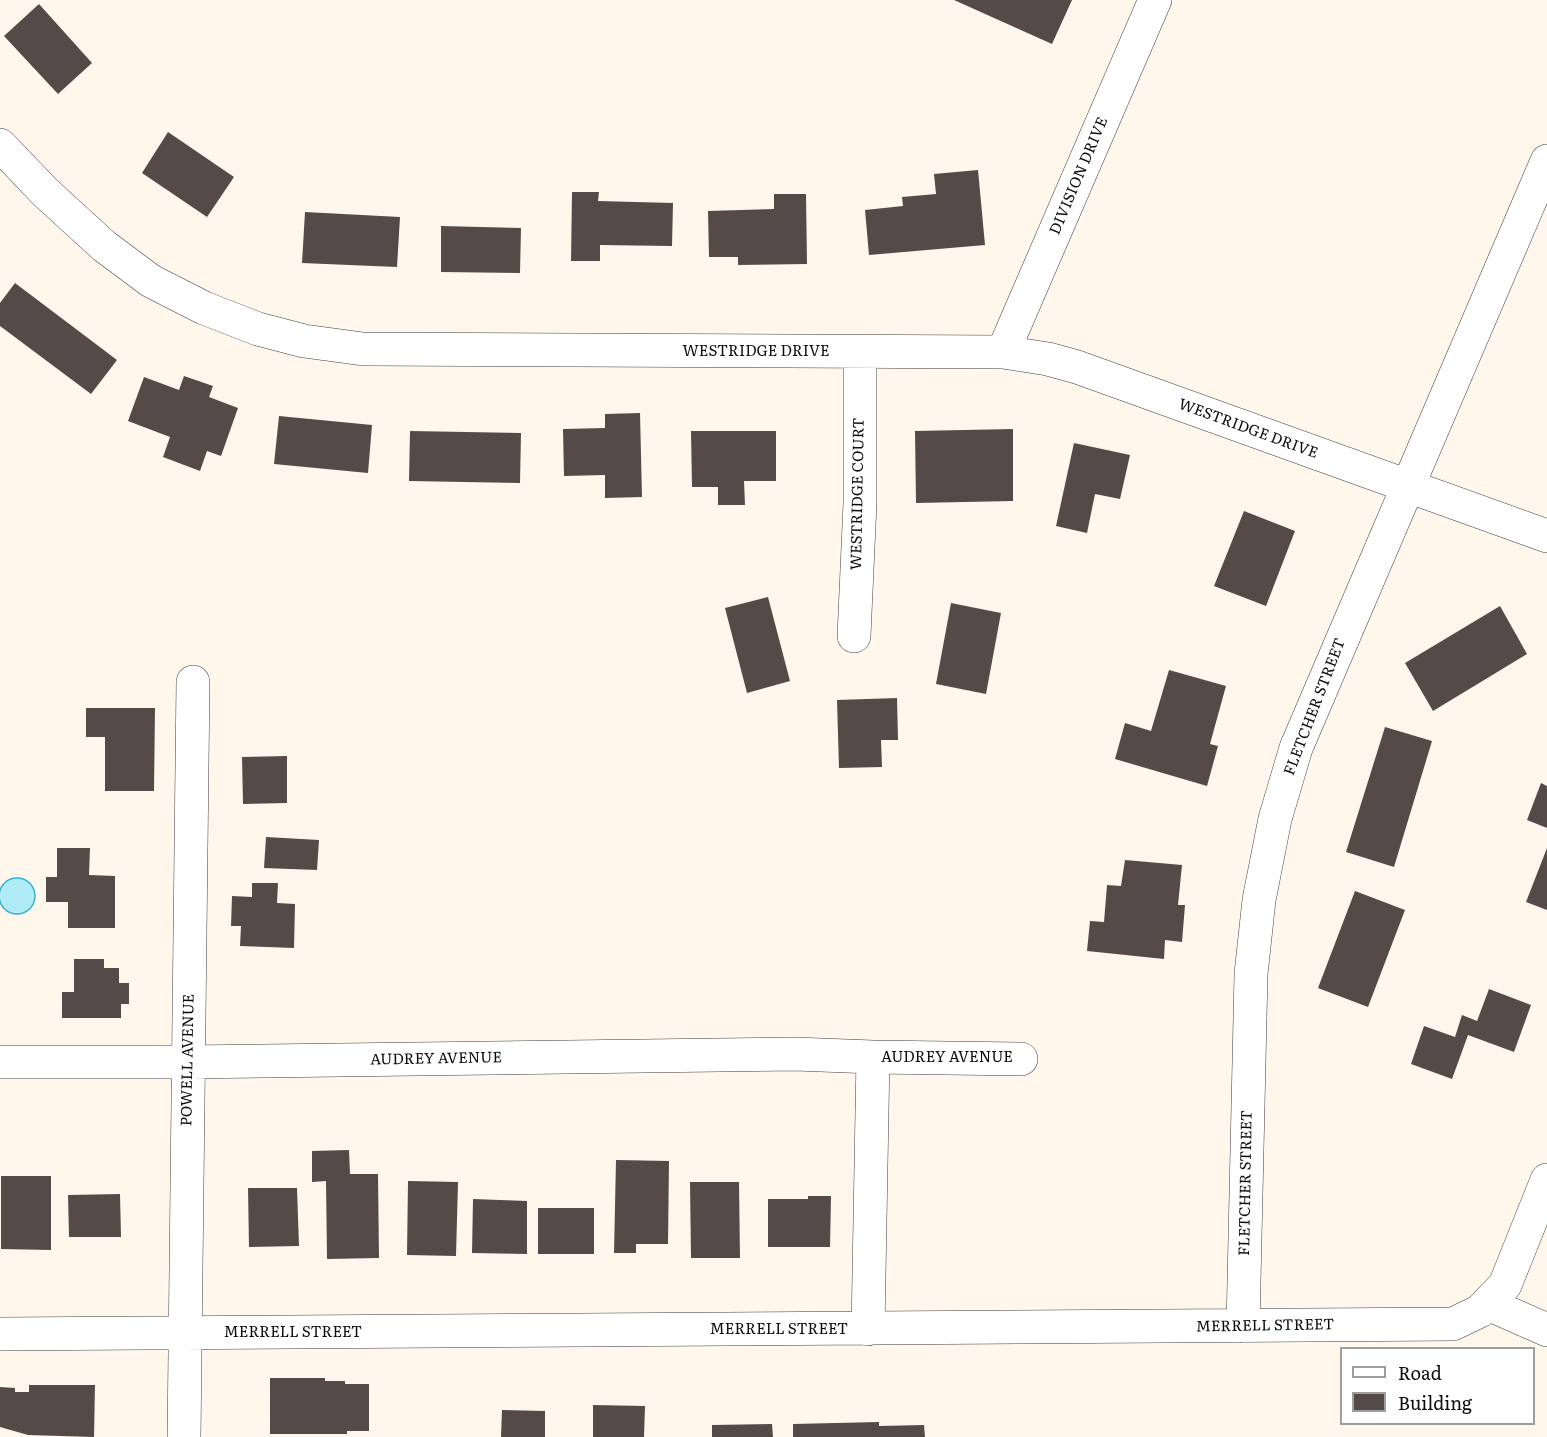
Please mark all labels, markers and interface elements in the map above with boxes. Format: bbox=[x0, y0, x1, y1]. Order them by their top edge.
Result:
street label: DIVISION DRIVE bbox=[1046, 114, 1112, 238]
street label: WESTRIDGE DRIVE bbox=[682, 343, 830, 361]
street label: WESTRIDGE DRIVE bbox=[1176, 395, 1320, 463]
street label: WESTRIDGE COURT bbox=[848, 418, 868, 570]
street label: FLETCHER STREET bbox=[1280, 636, 1350, 778]
street label: POWELL AVENUE bbox=[178, 994, 198, 1126]
street label: AUDREY AVENUE bbox=[370, 1049, 502, 1069]
street label: AUDREY AVENUE bbox=[881, 1049, 1013, 1067]
street label: FLETCHER STREET bbox=[1236, 1110, 1256, 1256]
street label: MERRELL STREET bbox=[1196, 1316, 1334, 1336]
street label: MERRELL STREET bbox=[710, 1321, 848, 1339]
street label: MERRELL STREET bbox=[224, 1324, 362, 1342]
legend bbox=[1340, 1347, 1535, 1425]
text: Road bbox=[1398, 1359, 1442, 1386]
text: Building bbox=[1398, 1389, 1472, 1416]

